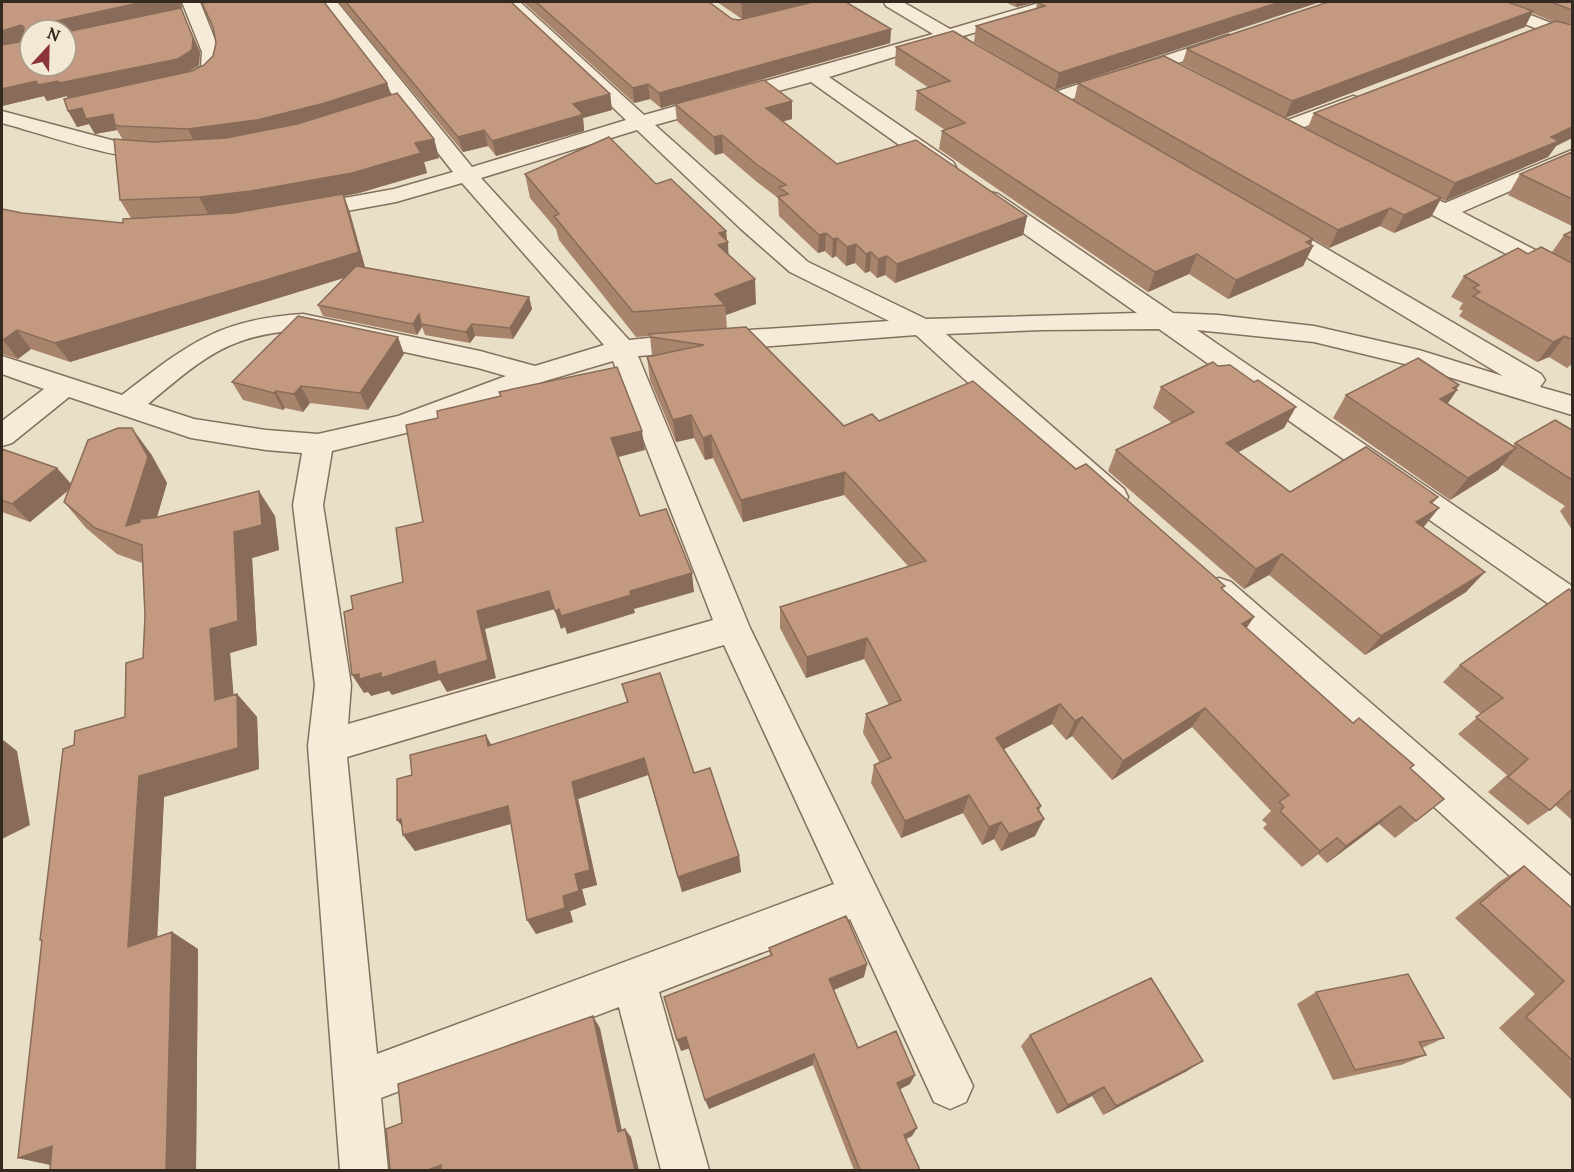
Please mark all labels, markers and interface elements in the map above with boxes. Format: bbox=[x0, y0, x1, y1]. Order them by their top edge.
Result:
north arrow bbox=[18, 18, 78, 78]
text: N bbox=[44, 23, 63, 46]

